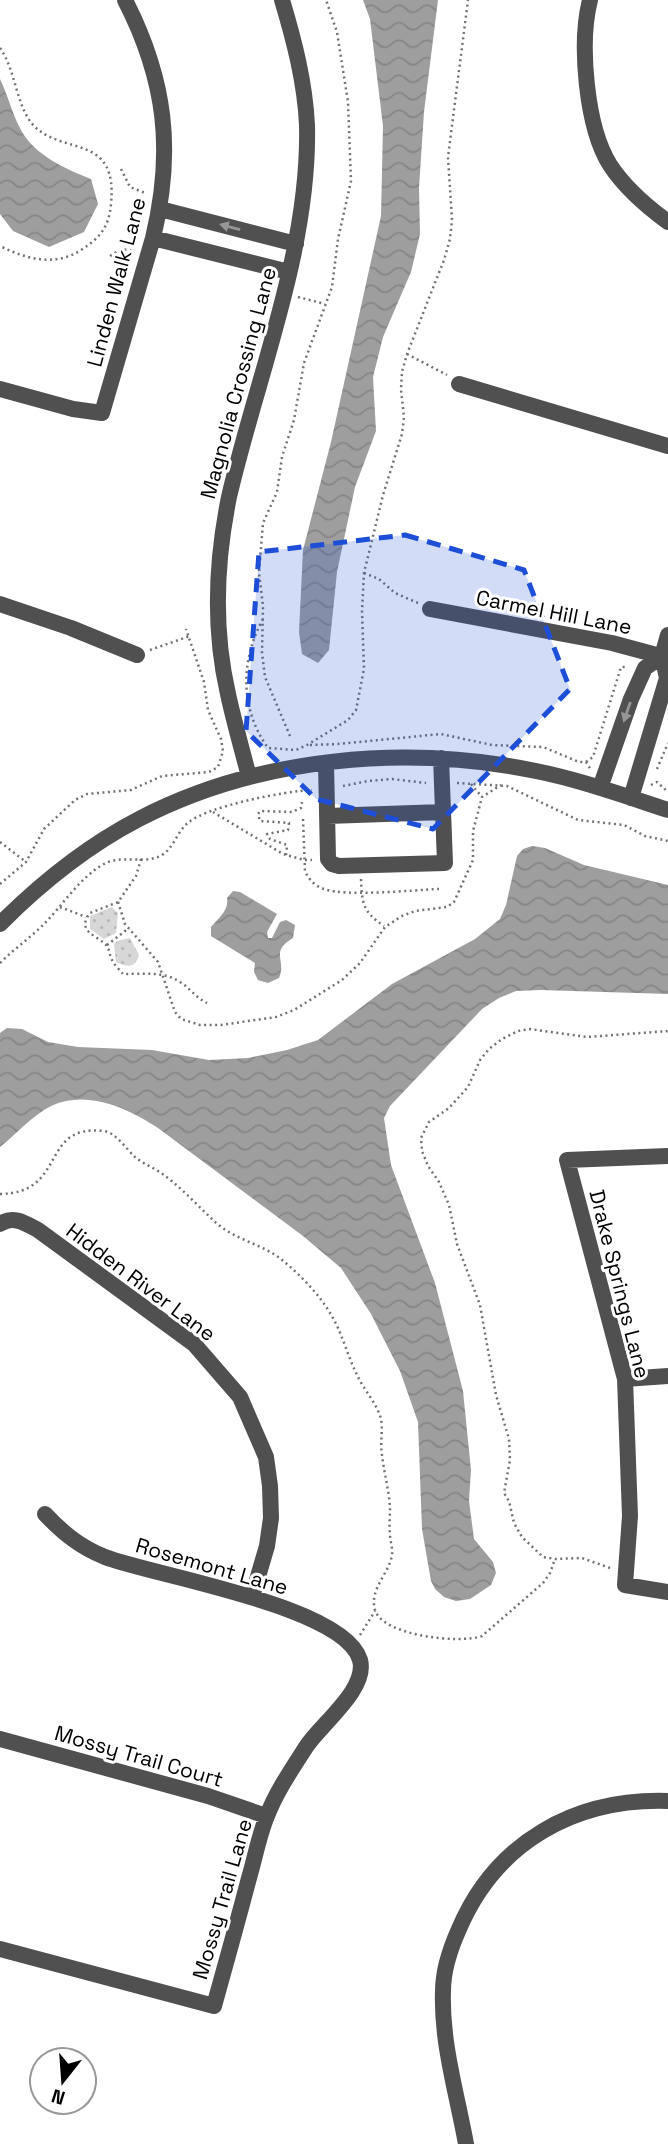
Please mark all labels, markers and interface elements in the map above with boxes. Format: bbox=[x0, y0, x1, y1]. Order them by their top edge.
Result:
street label: Linden Walk Lane bbox=[80, 194, 152, 370]
one-way arrow bbox=[219, 221, 241, 232]
street label: Magnolia Crossing Lane bbox=[194, 264, 282, 502]
street label: Carmel Hill Lane bbox=[474, 584, 634, 640]
one-way arrow bbox=[621, 702, 632, 723]
street label: Drake Springs Lane bbox=[584, 1187, 656, 1381]
street label: Hidden River Lane bbox=[61, 1217, 221, 1347]
street label: Rosemont Lane bbox=[133, 1531, 291, 1601]
street label: Mossy Trail Court bbox=[52, 1719, 226, 1793]
street label: Mossy Trail Lane bbox=[186, 1816, 258, 1982]
north arrow bbox=[28, 2046, 98, 2116]
text: N bbox=[48, 2083, 68, 2111]

